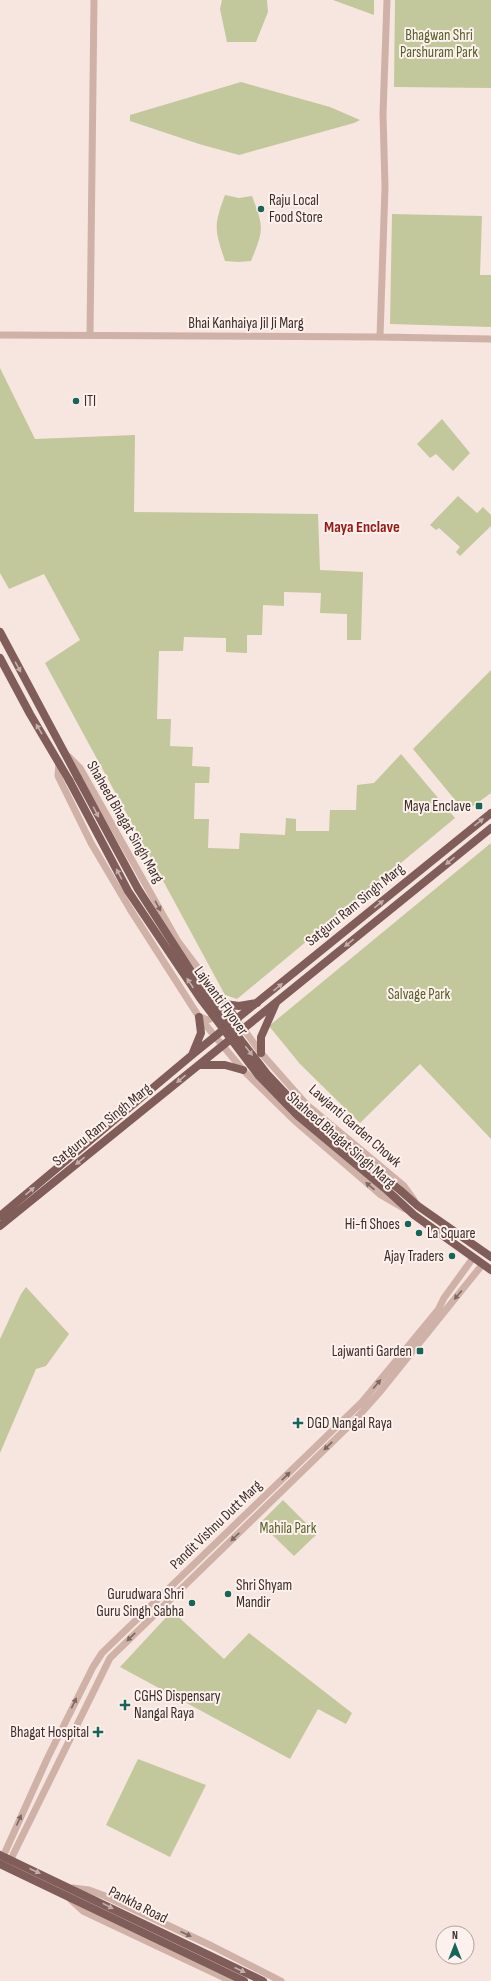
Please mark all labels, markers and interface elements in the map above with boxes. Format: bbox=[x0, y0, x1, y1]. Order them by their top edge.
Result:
park label: Bhagwan Shri Parshuram Park bbox=[400, 26, 478, 62]
place label: Raju Local Food Store bbox=[269, 191, 323, 227]
marker: Raju Local Food Store bbox=[256, 204, 266, 214]
street label: Bhai Kanhaiya Jil Ji Marg bbox=[188, 314, 304, 333]
place label: ITI bbox=[84, 392, 96, 411]
marker: ITI bbox=[71, 396, 81, 406]
district label: Maya Enclave bbox=[324, 518, 400, 537]
one-way arrow bbox=[15, 661, 22, 673]
one-way arrow bbox=[35, 723, 42, 735]
street label: Shaheed Bhagat Singh Marg bbox=[82, 757, 168, 887]
place label: Maya Enclave bbox=[404, 797, 471, 816]
marker: Maya Enclave bbox=[474, 801, 484, 811]
one-way arrow bbox=[93, 806, 100, 818]
one-way arrow bbox=[474, 818, 485, 827]
one-way arrow bbox=[444, 857, 455, 865]
street label: Satguru Ram Singh Marg bbox=[302, 859, 408, 951]
one-way arrow bbox=[115, 868, 122, 880]
one-way arrow bbox=[373, 900, 384, 909]
one-way arrow bbox=[155, 901, 161, 912]
one-way arrow bbox=[343, 938, 354, 947]
street label: Lajwanti Flyover bbox=[190, 963, 253, 1040]
one-way arrow bbox=[186, 978, 194, 988]
one-way arrow bbox=[272, 982, 283, 991]
park label: Salvage Park bbox=[388, 985, 451, 1004]
one-way arrow bbox=[245, 1045, 254, 1056]
one-way arrow bbox=[175, 1075, 186, 1083]
street label: Satguru Ram Singh Marg bbox=[49, 1079, 155, 1171]
street label: Lawjanti Garden Chowk bbox=[305, 1081, 405, 1172]
street label: Shaheed Bhagat Singh Marg bbox=[283, 1088, 399, 1192]
one-way arrow bbox=[75, 1157, 85, 1165]
one-way arrow bbox=[365, 1181, 375, 1190]
one-way arrow bbox=[25, 1187, 35, 1196]
place label: Hi-fi Shoes bbox=[345, 1215, 400, 1234]
marker: Hi-fi Shoes bbox=[403, 1219, 413, 1229]
place label: La Square bbox=[427, 1224, 476, 1243]
marker: La Square bbox=[414, 1228, 424, 1238]
place label: Ajay Traders bbox=[383, 1247, 444, 1266]
marker: Ajay Traders bbox=[447, 1251, 457, 1261]
one-way arrow bbox=[453, 1289, 462, 1300]
place label: Lajwanti Garden bbox=[332, 1342, 412, 1361]
marker: Lajwanti Garden bbox=[415, 1346, 425, 1356]
one-way arrow bbox=[373, 1378, 382, 1389]
place label: DGD Nangal Raya bbox=[307, 1414, 392, 1433]
marker: DGD Nangal Raya bbox=[292, 1417, 304, 1429]
one-way arrow bbox=[323, 1441, 333, 1451]
one-way arrow bbox=[281, 1471, 291, 1481]
street label: Pandit Vishnu Dutt Marg bbox=[166, 1476, 266, 1574]
park label: Mahila Park bbox=[260, 1519, 317, 1538]
one-way arrow bbox=[230, 1532, 240, 1542]
place label: Shri Shyam Mandir bbox=[236, 1576, 292, 1612]
place label: Gurudwara Shri Guru Singh Sabha bbox=[96, 1585, 184, 1621]
marker: Shri Shyam Mandir bbox=[223, 1589, 233, 1599]
marker: Gurudwara Shri Guru Singh Sabha bbox=[187, 1598, 197, 1608]
one-way arrow bbox=[126, 1632, 136, 1642]
place label: CGHS Dispensary Nangal Raya bbox=[134, 1687, 221, 1723]
one-way arrow bbox=[71, 1697, 78, 1708]
marker: CGHS Dispensary Nangal Raya bbox=[119, 1699, 131, 1711]
place label: Bhagat Hospital bbox=[10, 1723, 89, 1742]
marker: Bhagat Hospital bbox=[92, 1726, 104, 1738]
one-way arrow bbox=[16, 1815, 22, 1826]
one-way arrow bbox=[30, 1868, 41, 1874]
street label: Pankha Road bbox=[105, 1882, 171, 1928]
one-way arrow bbox=[102, 1902, 114, 1909]
north arrow bbox=[435, 1925, 475, 1965]
text: N bbox=[452, 1929, 458, 1942]
one-way arrow bbox=[181, 1931, 192, 1937]
one-way arrow bbox=[234, 1967, 245, 1973]

